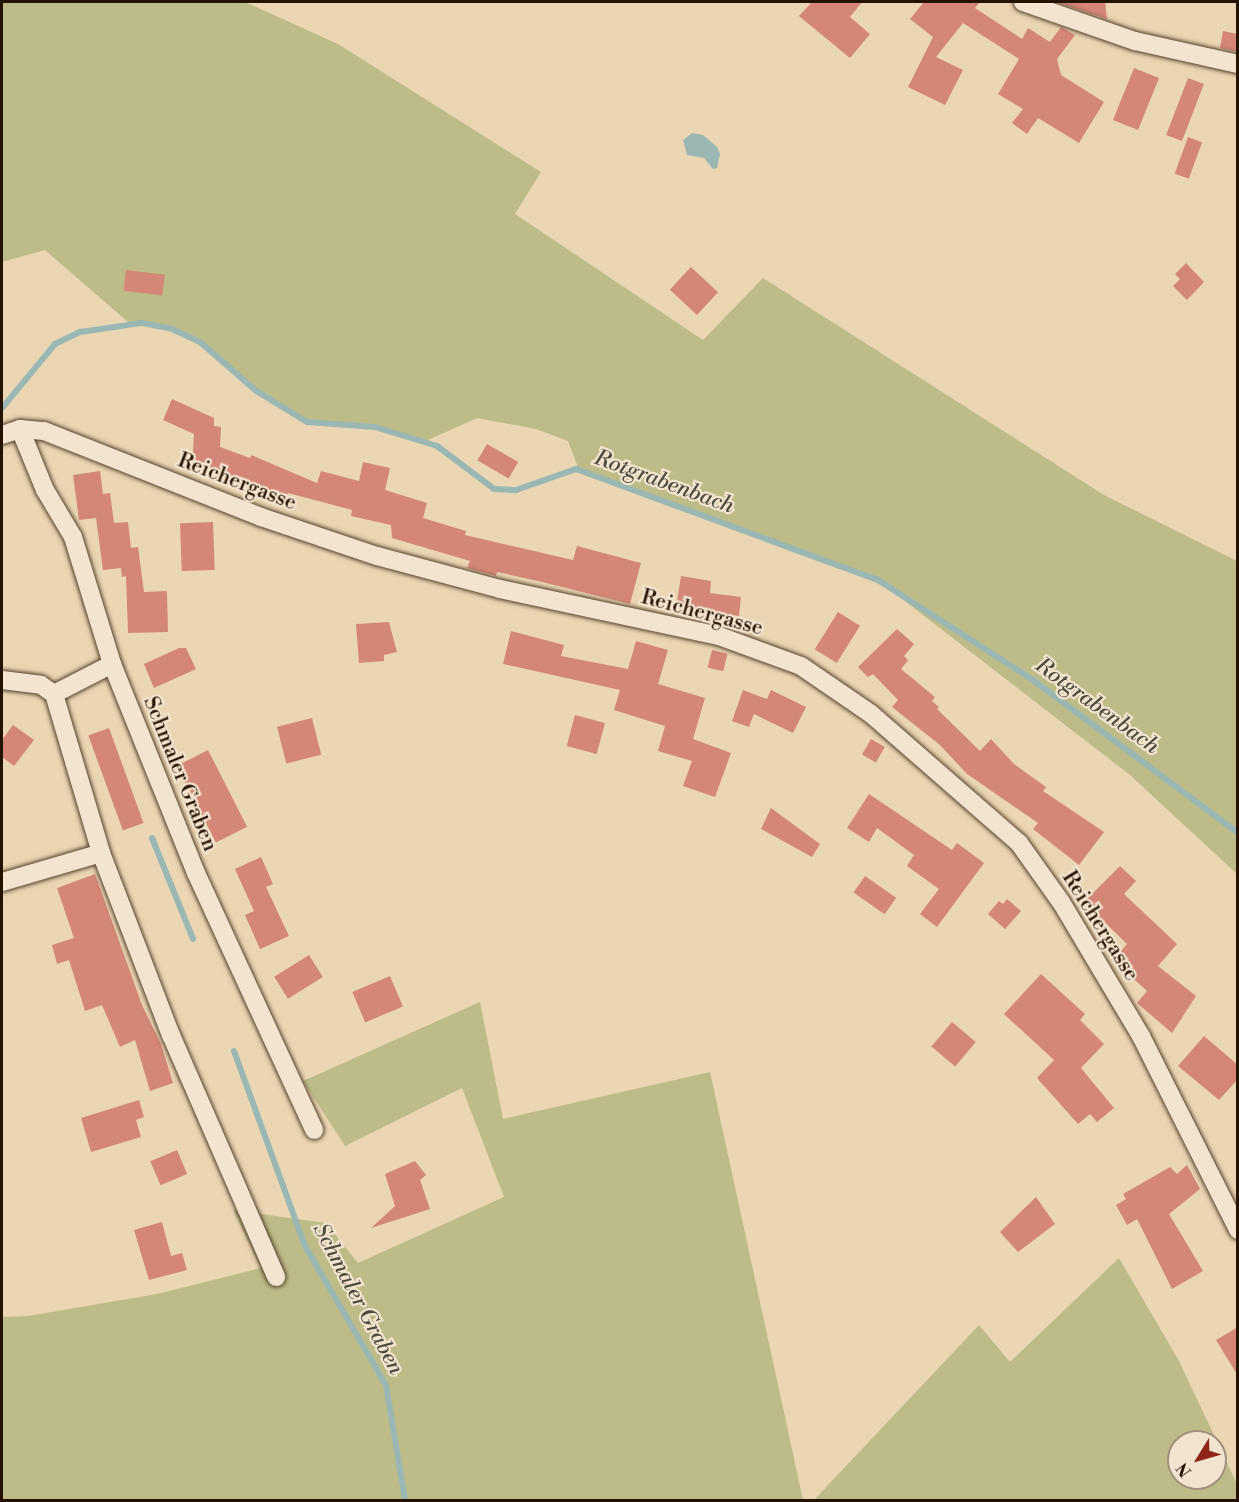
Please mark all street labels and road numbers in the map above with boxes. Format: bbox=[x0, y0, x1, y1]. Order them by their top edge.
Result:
street label: Reichergasse bbox=[174, 448, 300, 516]
street label: Reichergasse bbox=[638, 585, 766, 641]
street label: Schmaler Graben bbox=[138, 693, 222, 855]
street label: Reichergasse bbox=[1056, 866, 1144, 986]

